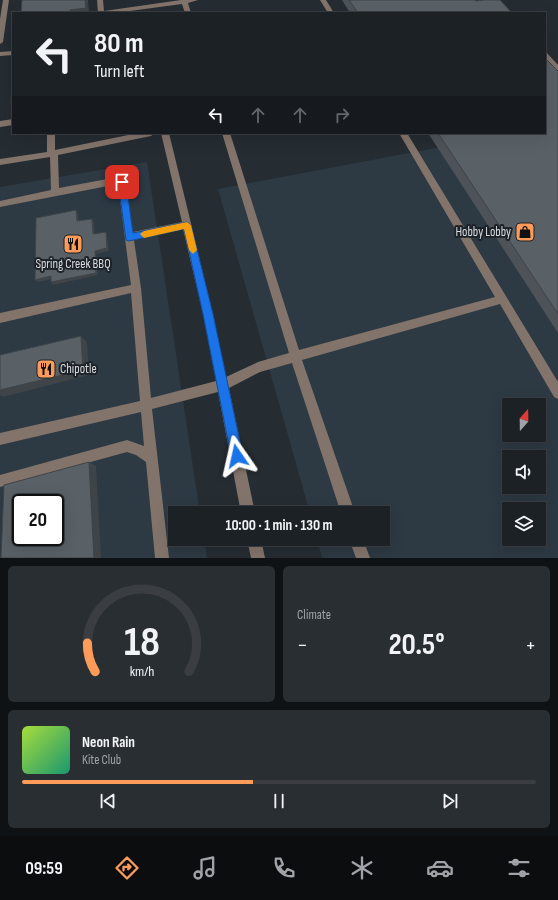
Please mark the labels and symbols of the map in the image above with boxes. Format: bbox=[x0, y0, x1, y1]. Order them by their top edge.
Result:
pin bbox=[105, 165, 139, 199]
shop icon: Hobby Lobby bbox=[514, 221, 536, 243]
place label: Hobby Lobby bbox=[455, 224, 511, 240]
restaurant icon: Spring Creek BBQ bbox=[62, 233, 84, 255]
place label: Spring Creek BBQ bbox=[35, 256, 111, 272]
restaurant icon: Chipotle bbox=[35, 358, 57, 380]
place label: Chipotle bbox=[60, 361, 97, 377]
north arrow bbox=[502, 398, 546, 442]
position arrow bbox=[216, 435, 258, 477]
speed limit sign: 20 bbox=[12, 494, 64, 546]

